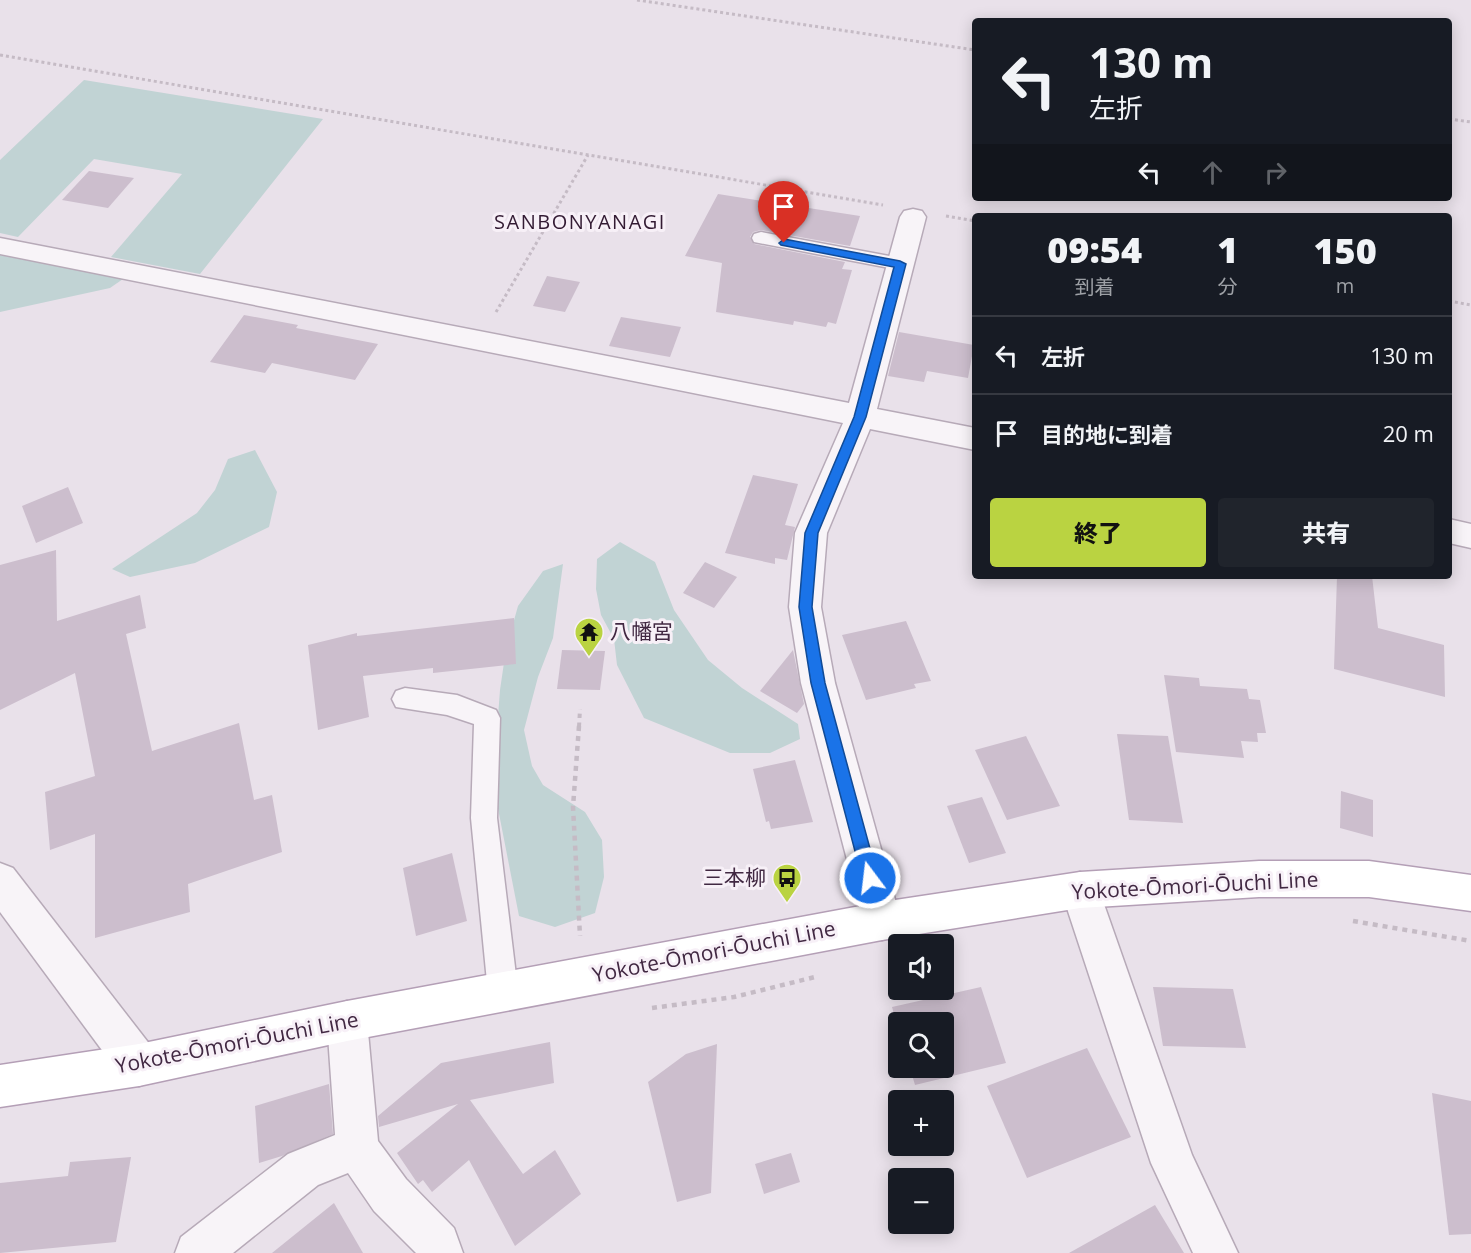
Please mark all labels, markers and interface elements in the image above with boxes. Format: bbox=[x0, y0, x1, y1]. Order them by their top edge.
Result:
text: 130 m bbox=[1089, 33, 1213, 90]
icon: left bbox=[990, 42, 1068, 120]
text: 左折 bbox=[1089, 89, 1143, 126]
icon: left bbox=[1133, 156, 1166, 189]
icon: ahead bbox=[1196, 156, 1229, 189]
icon: right bbox=[1259, 156, 1292, 189]
pin bbox=[758, 181, 809, 243]
icon: arrive bbox=[767, 190, 800, 223]
district label: SANBONYANAGI bbox=[494, 208, 666, 235]
text: 09:54 bbox=[1047, 225, 1142, 274]
text: 1 bbox=[1217, 225, 1238, 274]
text: 150 bbox=[1313, 226, 1377, 275]
text: m bbox=[1336, 272, 1354, 299]
text: 到着 bbox=[1075, 273, 1115, 300]
text: 分 bbox=[1218, 273, 1238, 300]
icon: left bbox=[990, 339, 1023, 372]
text: 130 m bbox=[1370, 340, 1434, 370]
text: 左折 bbox=[1041, 341, 1085, 371]
icon: arrive bbox=[990, 417, 1023, 450]
text: 20 m bbox=[1383, 418, 1434, 448]
text: 目的地に到着 bbox=[1041, 419, 1173, 449]
button: 終了 bbox=[990, 498, 1206, 567]
button: 共有 bbox=[1218, 498, 1434, 567]
temple icon: 八幡宮 bbox=[573, 616, 605, 658]
place label: 八幡宮 bbox=[610, 617, 673, 645]
position arrow bbox=[838, 846, 902, 910]
bus stop icon: 三本柳 bbox=[771, 862, 803, 904]
place label: 三本柳 bbox=[703, 863, 766, 891]
street label: Yokote-Ōmori-Ōuchi Line bbox=[1071, 865, 1319, 905]
street label: Yokote-Ōmori-Ōuchi Line bbox=[590, 914, 838, 988]
map controls bbox=[888, 934, 954, 1234]
button: sound bbox=[888, 934, 954, 1000]
street label: Yokote-Ōmori-Ōuchi Line bbox=[113, 1005, 361, 1079]
button: search bbox=[888, 1012, 954, 1078]
button: + bbox=[888, 1090, 954, 1156]
button: − bbox=[888, 1168, 954, 1234]

